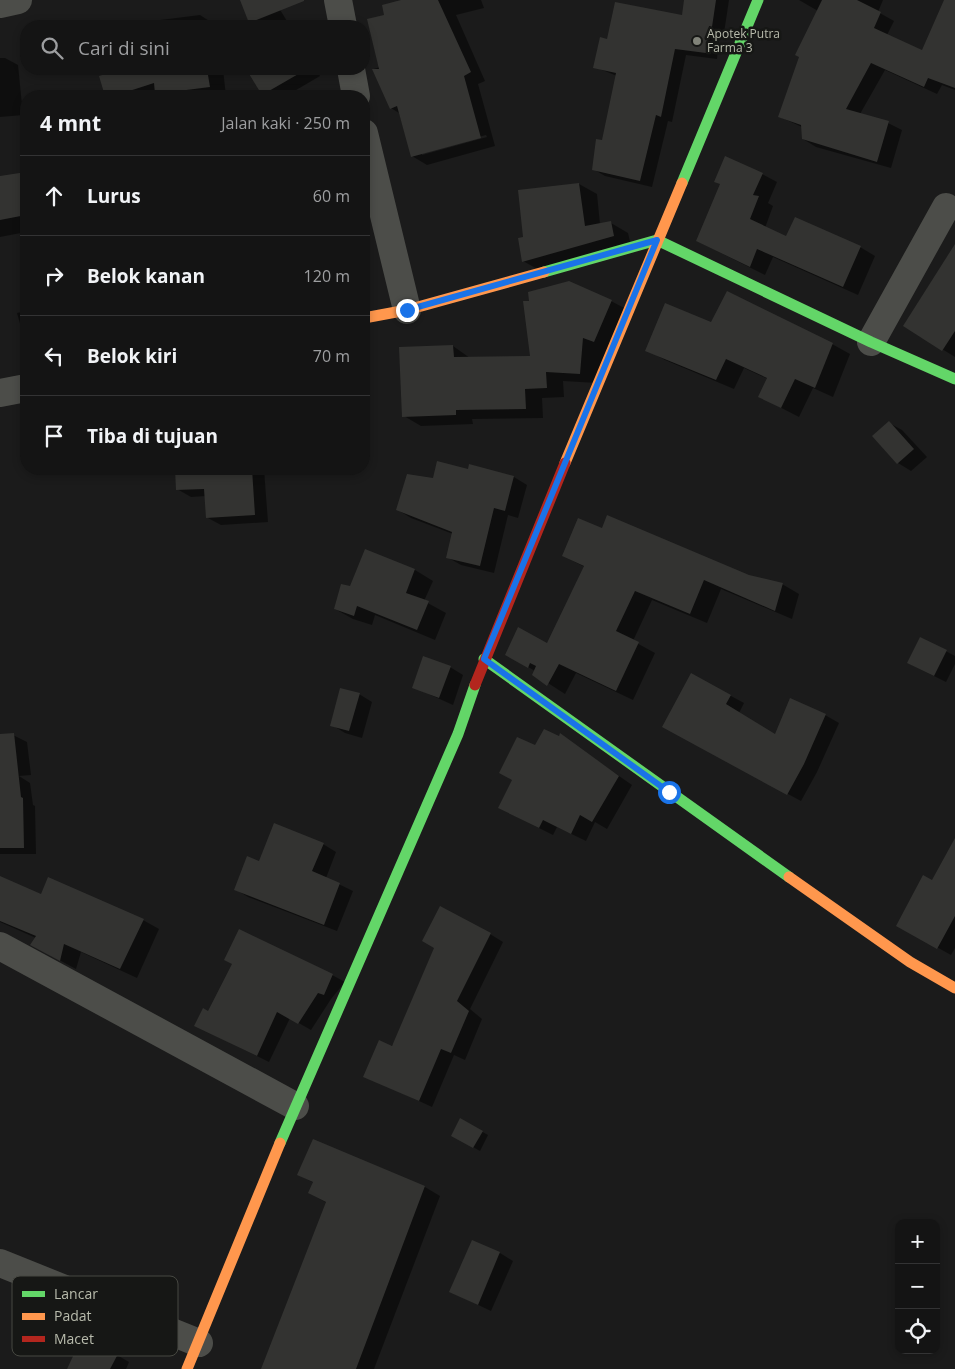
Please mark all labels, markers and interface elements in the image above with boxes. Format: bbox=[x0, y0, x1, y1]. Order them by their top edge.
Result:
search box bbox=[20, 20, 370, 75]
place label: Apotek Putra Farma 3 bbox=[707, 25, 780, 56]
icon: search bbox=[38, 34, 66, 62]
text: Cari di sini bbox=[78, 35, 170, 61]
marker: Apotek Putra Farma 3 bbox=[691, 35, 703, 47]
text: 4 mnt bbox=[40, 109, 101, 137]
text: Jalan kaki · 250 m bbox=[221, 112, 350, 134]
icon: ahead bbox=[40, 182, 68, 210]
text: Lurus bbox=[87, 183, 141, 209]
text: 60 m bbox=[313, 185, 350, 207]
icon: right bbox=[40, 262, 68, 290]
text: Belok kanan bbox=[87, 263, 205, 289]
text: 120 m bbox=[304, 265, 350, 287]
route end bbox=[396, 299, 419, 322]
icon: left bbox=[40, 342, 68, 370]
text: Belok kiri bbox=[87, 343, 177, 369]
text: 70 m bbox=[313, 345, 350, 367]
icon: arrive bbox=[40, 422, 68, 450]
text: Tiba di tujuan bbox=[87, 423, 218, 449]
route start bbox=[658, 781, 681, 804]
map controls bbox=[895, 1219, 940, 1354]
button: + bbox=[895, 1219, 940, 1264]
button: − bbox=[895, 1264, 940, 1309]
legend bbox=[12, 1276, 178, 1356]
text: Lancar bbox=[54, 1284, 98, 1303]
text: Padat bbox=[54, 1306, 92, 1325]
button: locate bbox=[895, 1309, 940, 1354]
text: Macet bbox=[54, 1329, 94, 1348]

